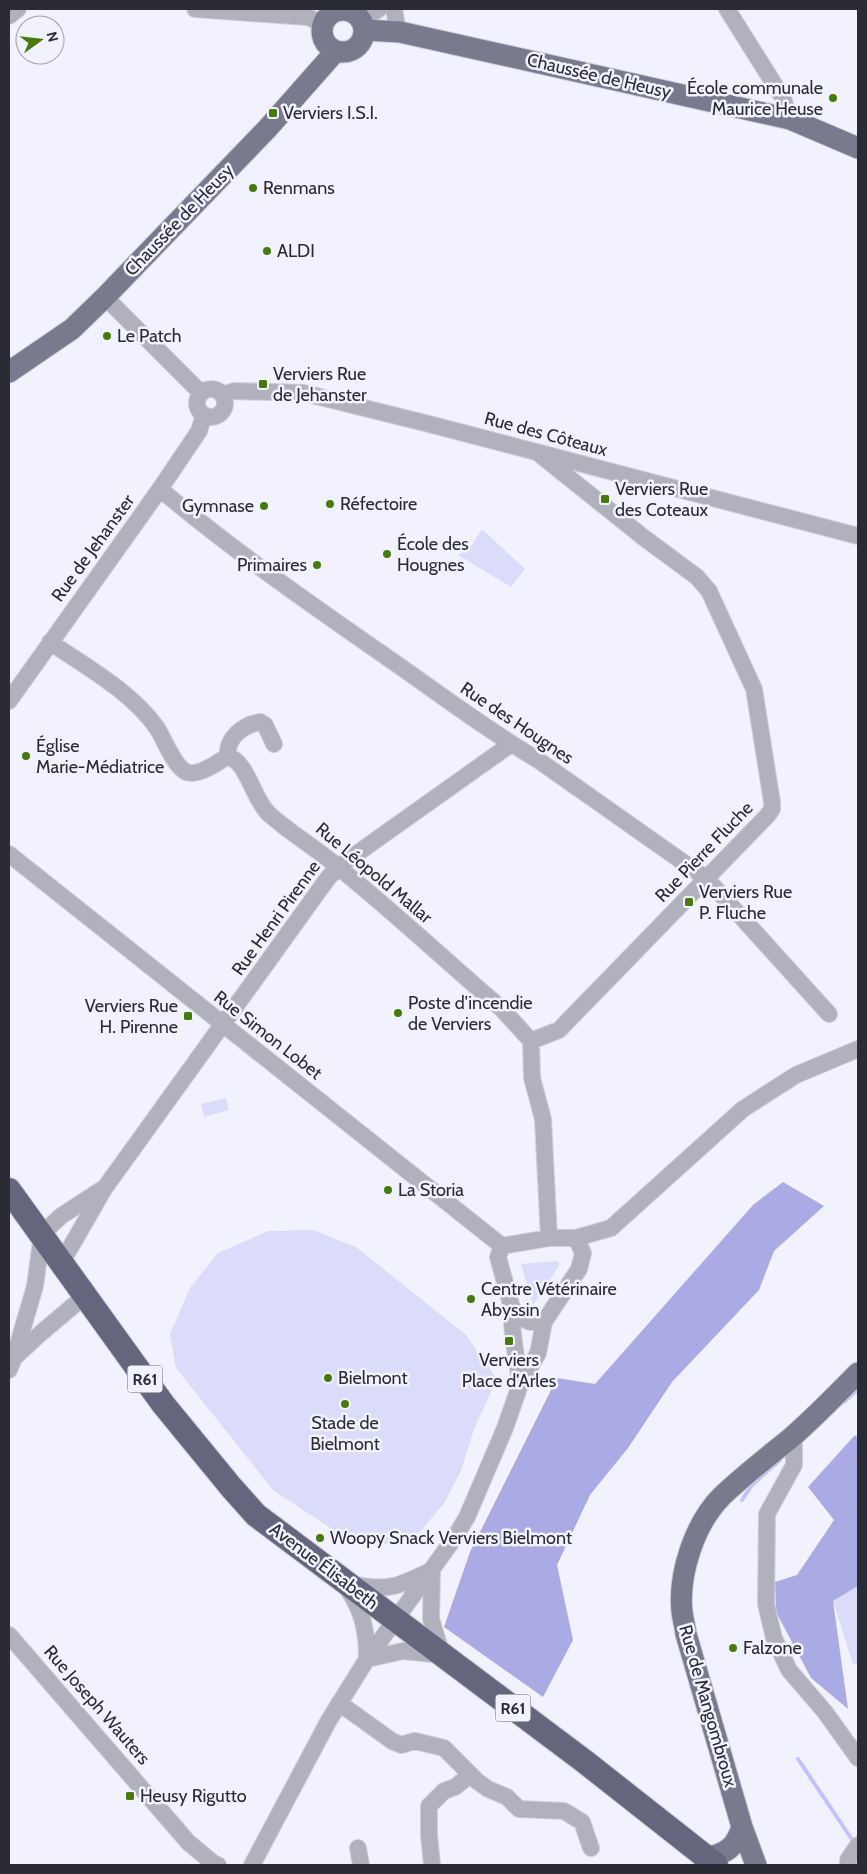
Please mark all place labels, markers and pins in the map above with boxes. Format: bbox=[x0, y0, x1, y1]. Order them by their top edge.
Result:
place label: École communale Maurice Heuse bbox=[687, 77, 823, 120]
marker: École communale Maurice Heuse bbox=[827, 92, 839, 104]
place label: Verviers I.S.I. bbox=[283, 102, 378, 124]
marker: Verviers I.S.I. bbox=[267, 107, 279, 119]
place label: Renmans bbox=[263, 177, 335, 199]
marker: Renmans bbox=[247, 182, 259, 194]
place label: ALDI bbox=[277, 240, 315, 262]
marker: ALDI bbox=[261, 245, 273, 257]
place label: Le Patch bbox=[117, 325, 182, 347]
marker: Le Patch bbox=[101, 330, 113, 342]
place label: Verviers Rue de Jehanster bbox=[273, 363, 367, 406]
marker: Verviers Rue de Jehanster bbox=[257, 378, 269, 390]
place label: Verviers Rue des Coteaux bbox=[615, 478, 709, 521]
place label: Réfectoire bbox=[340, 493, 417, 515]
marker: Verviers Rue des Coteaux bbox=[599, 493, 611, 505]
place label: Gymnase bbox=[182, 495, 254, 517]
marker: Réfectoire bbox=[324, 498, 336, 510]
marker: Gymnase bbox=[258, 500, 270, 512]
place label: École des Hougnes bbox=[397, 533, 469, 576]
marker: École des Hougnes bbox=[381, 548, 393, 560]
place label: Primaires bbox=[237, 554, 307, 576]
marker: Primaires bbox=[311, 559, 323, 571]
place label: Église Marie-Médiatrice bbox=[36, 735, 164, 778]
marker: Église Marie-Médiatrice bbox=[20, 750, 32, 762]
place label: Verviers Rue P. Fluche bbox=[699, 881, 792, 924]
marker: Verviers Rue P. Fluche bbox=[683, 896, 695, 908]
place label: Poste d'incendie de Verviers bbox=[408, 992, 533, 1035]
place label: Verviers Rue H. Pirenne bbox=[85, 995, 178, 1038]
marker: Poste d'incendie de Verviers bbox=[392, 1007, 404, 1019]
marker: Verviers Rue H. Pirenne bbox=[182, 1010, 194, 1022]
place label: La Storia bbox=[398, 1179, 464, 1201]
marker: La Storia bbox=[382, 1184, 394, 1196]
place label: Centre Vétérinaire Abyssin bbox=[481, 1278, 617, 1321]
marker: Centre Vétérinaire Abyssin bbox=[465, 1293, 477, 1305]
marker: Verviers Place d'Arles bbox=[503, 1335, 515, 1347]
place label: Verviers Place d'Arles bbox=[462, 1349, 556, 1392]
place label: Bielmont bbox=[338, 1367, 408, 1389]
marker: Bielmont bbox=[322, 1372, 334, 1384]
marker: Stade de Bielmont bbox=[339, 1398, 351, 1410]
place label: Stade de Bielmont bbox=[310, 1412, 380, 1455]
place label: Woopy Snack Verviers Bielmont bbox=[330, 1527, 572, 1549]
marker: Woopy Snack Verviers Bielmont bbox=[314, 1532, 326, 1544]
place label: Falzone bbox=[743, 1637, 802, 1659]
marker: Falzone bbox=[727, 1642, 739, 1654]
place label: Heusy Rigutto bbox=[140, 1785, 247, 1807]
marker: Heusy Rigutto bbox=[124, 1790, 136, 1802]

